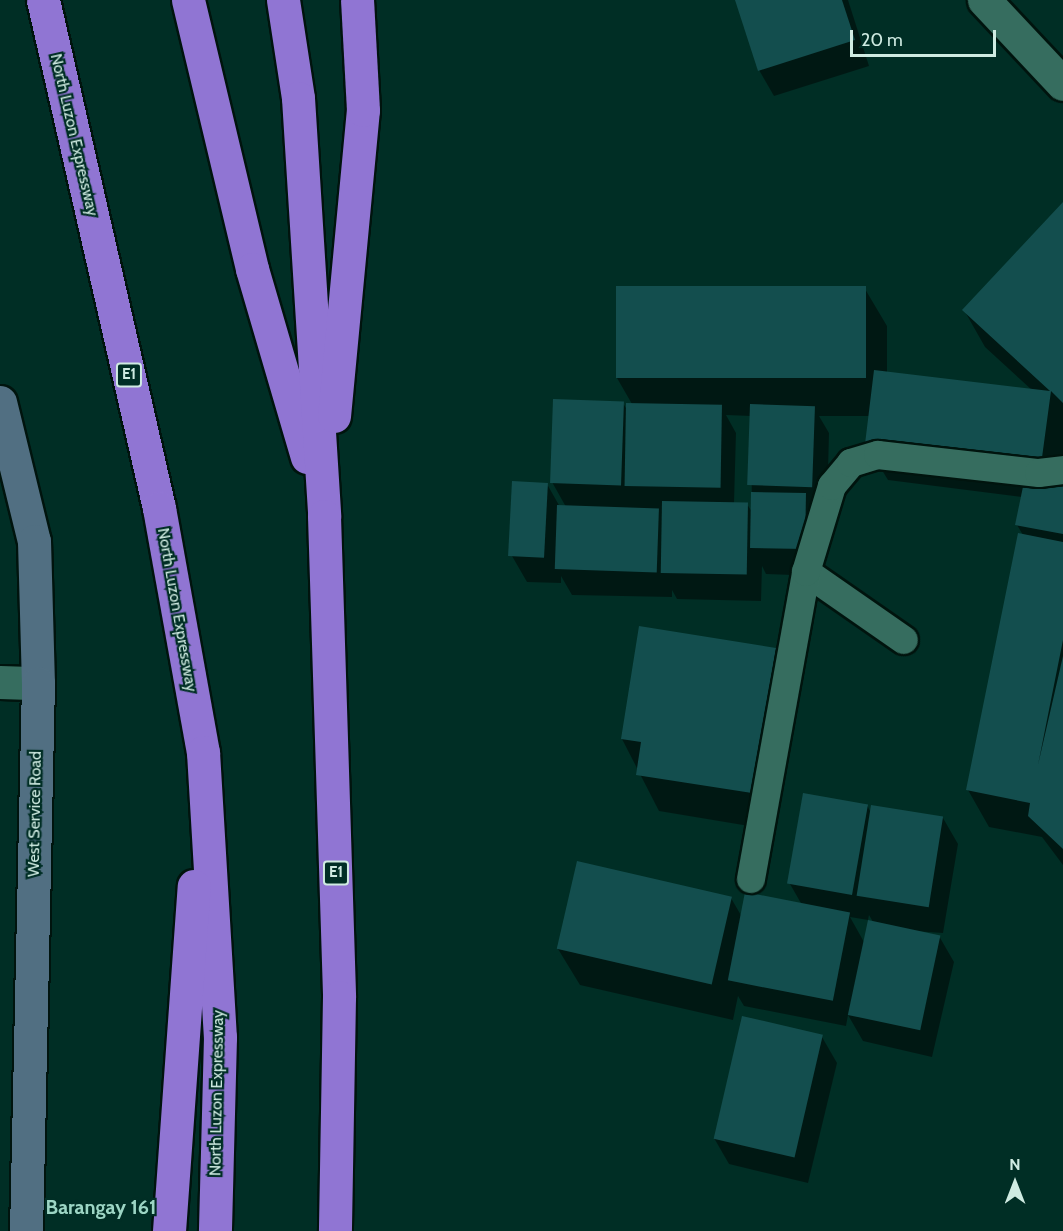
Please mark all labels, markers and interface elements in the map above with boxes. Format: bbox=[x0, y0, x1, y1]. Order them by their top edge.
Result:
scale bar bbox=[853, 18, 998, 56]
text: 20 m bbox=[861, 29, 903, 51]
street label: North Luzon Expressway bbox=[46, 52, 102, 218]
road number: E1 bbox=[116, 363, 142, 387]
street label: North Luzon Expressway bbox=[153, 527, 201, 693]
street label: West Service Road bbox=[24, 751, 46, 877]
road number: E1 bbox=[322, 861, 350, 885]
street label: North Luzon Expressway bbox=[206, 1010, 228, 1176]
north arrow bbox=[985, 1153, 1045, 1213]
text: N bbox=[1009, 1155, 1021, 1174]
district label: Barangay 161 bbox=[46, 1195, 156, 1219]

